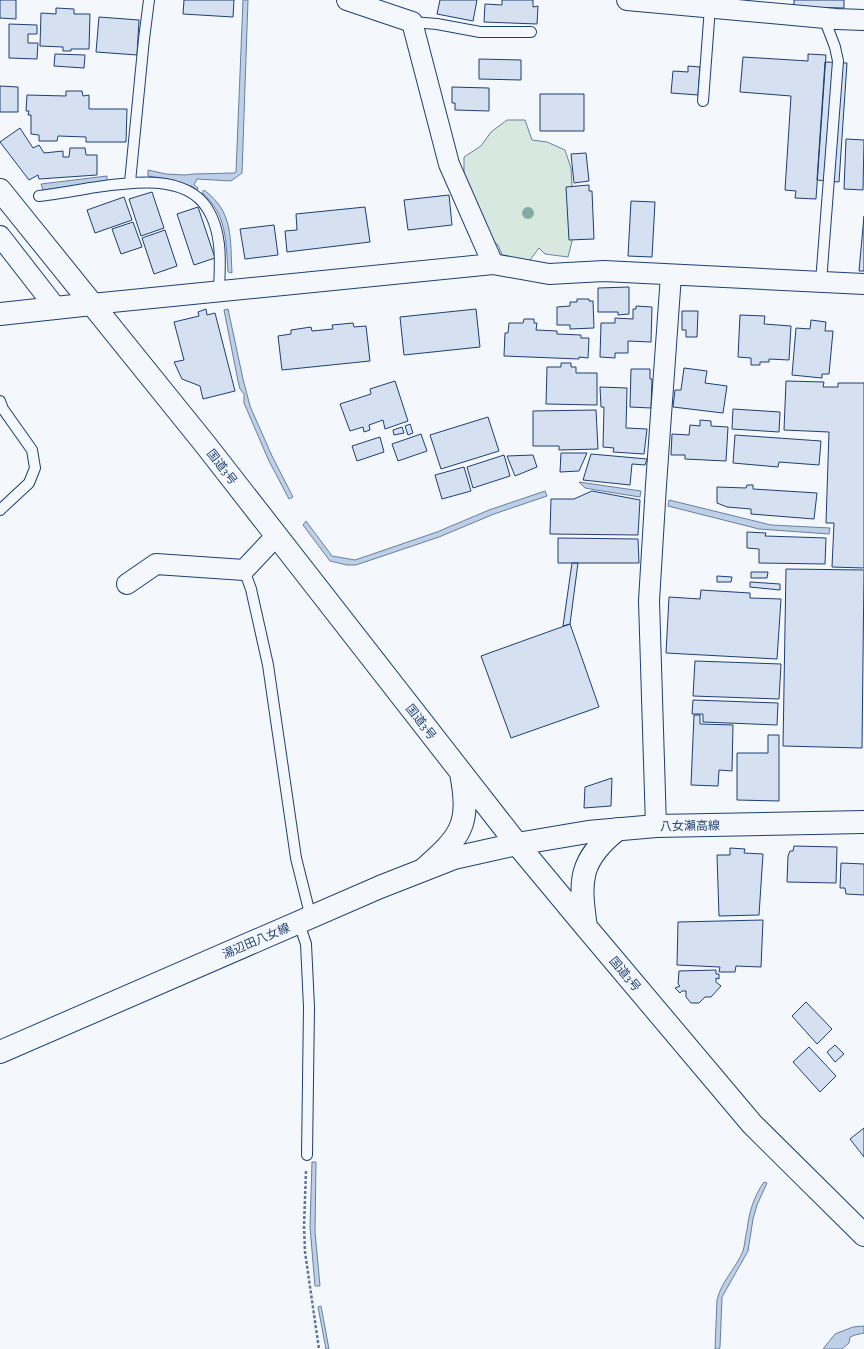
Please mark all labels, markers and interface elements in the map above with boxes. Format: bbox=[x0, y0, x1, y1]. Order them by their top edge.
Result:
street label: 国道3号 bbox=[205, 447, 240, 487]
street label: 国道3号 bbox=[404, 702, 439, 742]
street label: 八女瀬高線 bbox=[660, 818, 720, 833]
street label: 湯辺田八女線 bbox=[220, 920, 291, 961]
street label: 国道3号 bbox=[607, 954, 644, 994]

